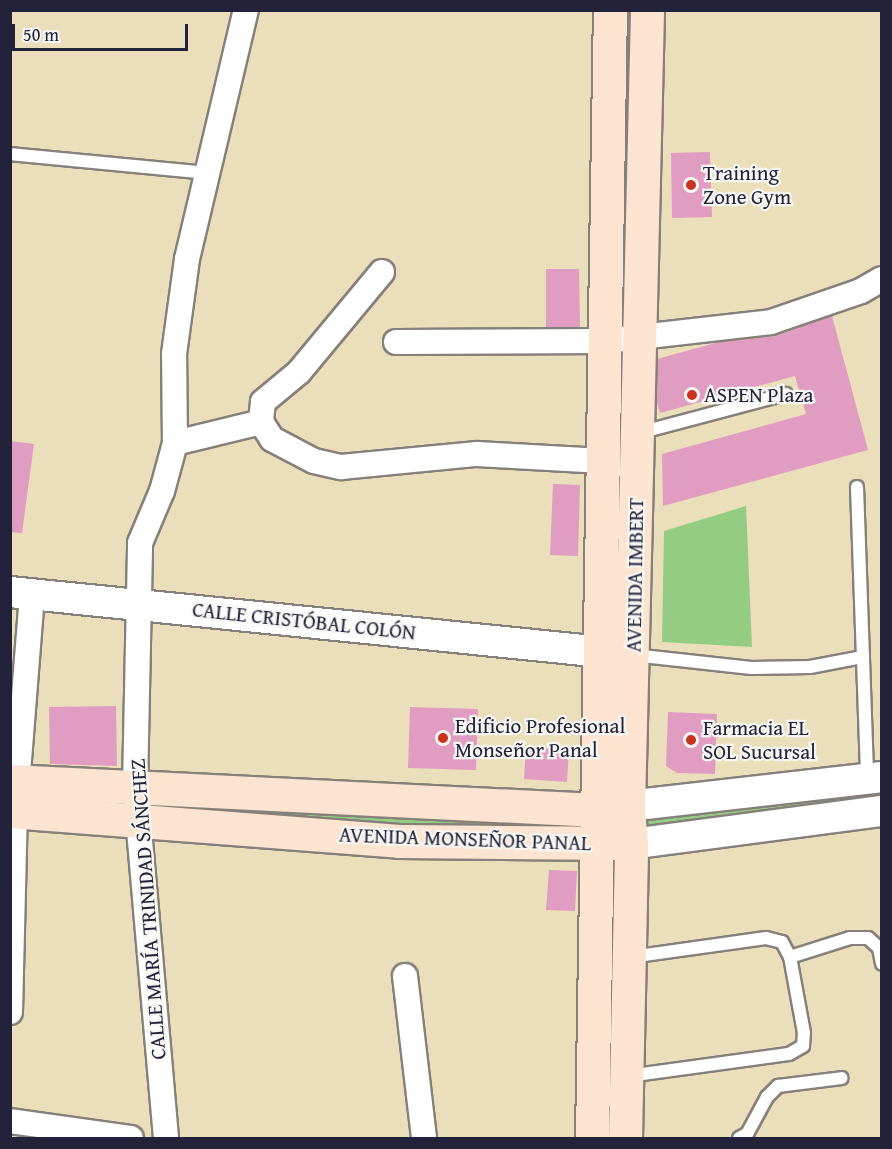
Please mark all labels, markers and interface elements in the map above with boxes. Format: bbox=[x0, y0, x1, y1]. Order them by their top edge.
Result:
scale bar bbox=[15, 12, 190, 50]
text: 50 m bbox=[23, 21, 59, 48]
place label: Training Zone Gym bbox=[703, 160, 791, 210]
marker: Training Zone Gym bbox=[684, 178, 698, 192]
place label: ASPEN Plaza bbox=[704, 382, 813, 408]
marker: ASPEN Plaza bbox=[685, 388, 699, 402]
street label: AVENIDA IMBERT bbox=[621, 497, 649, 653]
street label: CALLE CRISTÓBAL COLÓN bbox=[191, 597, 417, 645]
place label: Edificio Profesional Monseñor Panal bbox=[455, 713, 625, 763]
place label: Farmacia EL SOL Sucursal bbox=[703, 715, 816, 765]
marker: Edificio Profesional Monseñor Panal bbox=[436, 731, 450, 745]
marker: Farmacia EL SOL Sucursal bbox=[684, 733, 698, 747]
street label: CALLE MARÍA TRINIDAD SÁNCHEZ bbox=[125, 758, 171, 1060]
street label: AVENIDA MONSEÑOR PANAL bbox=[338, 822, 592, 856]

